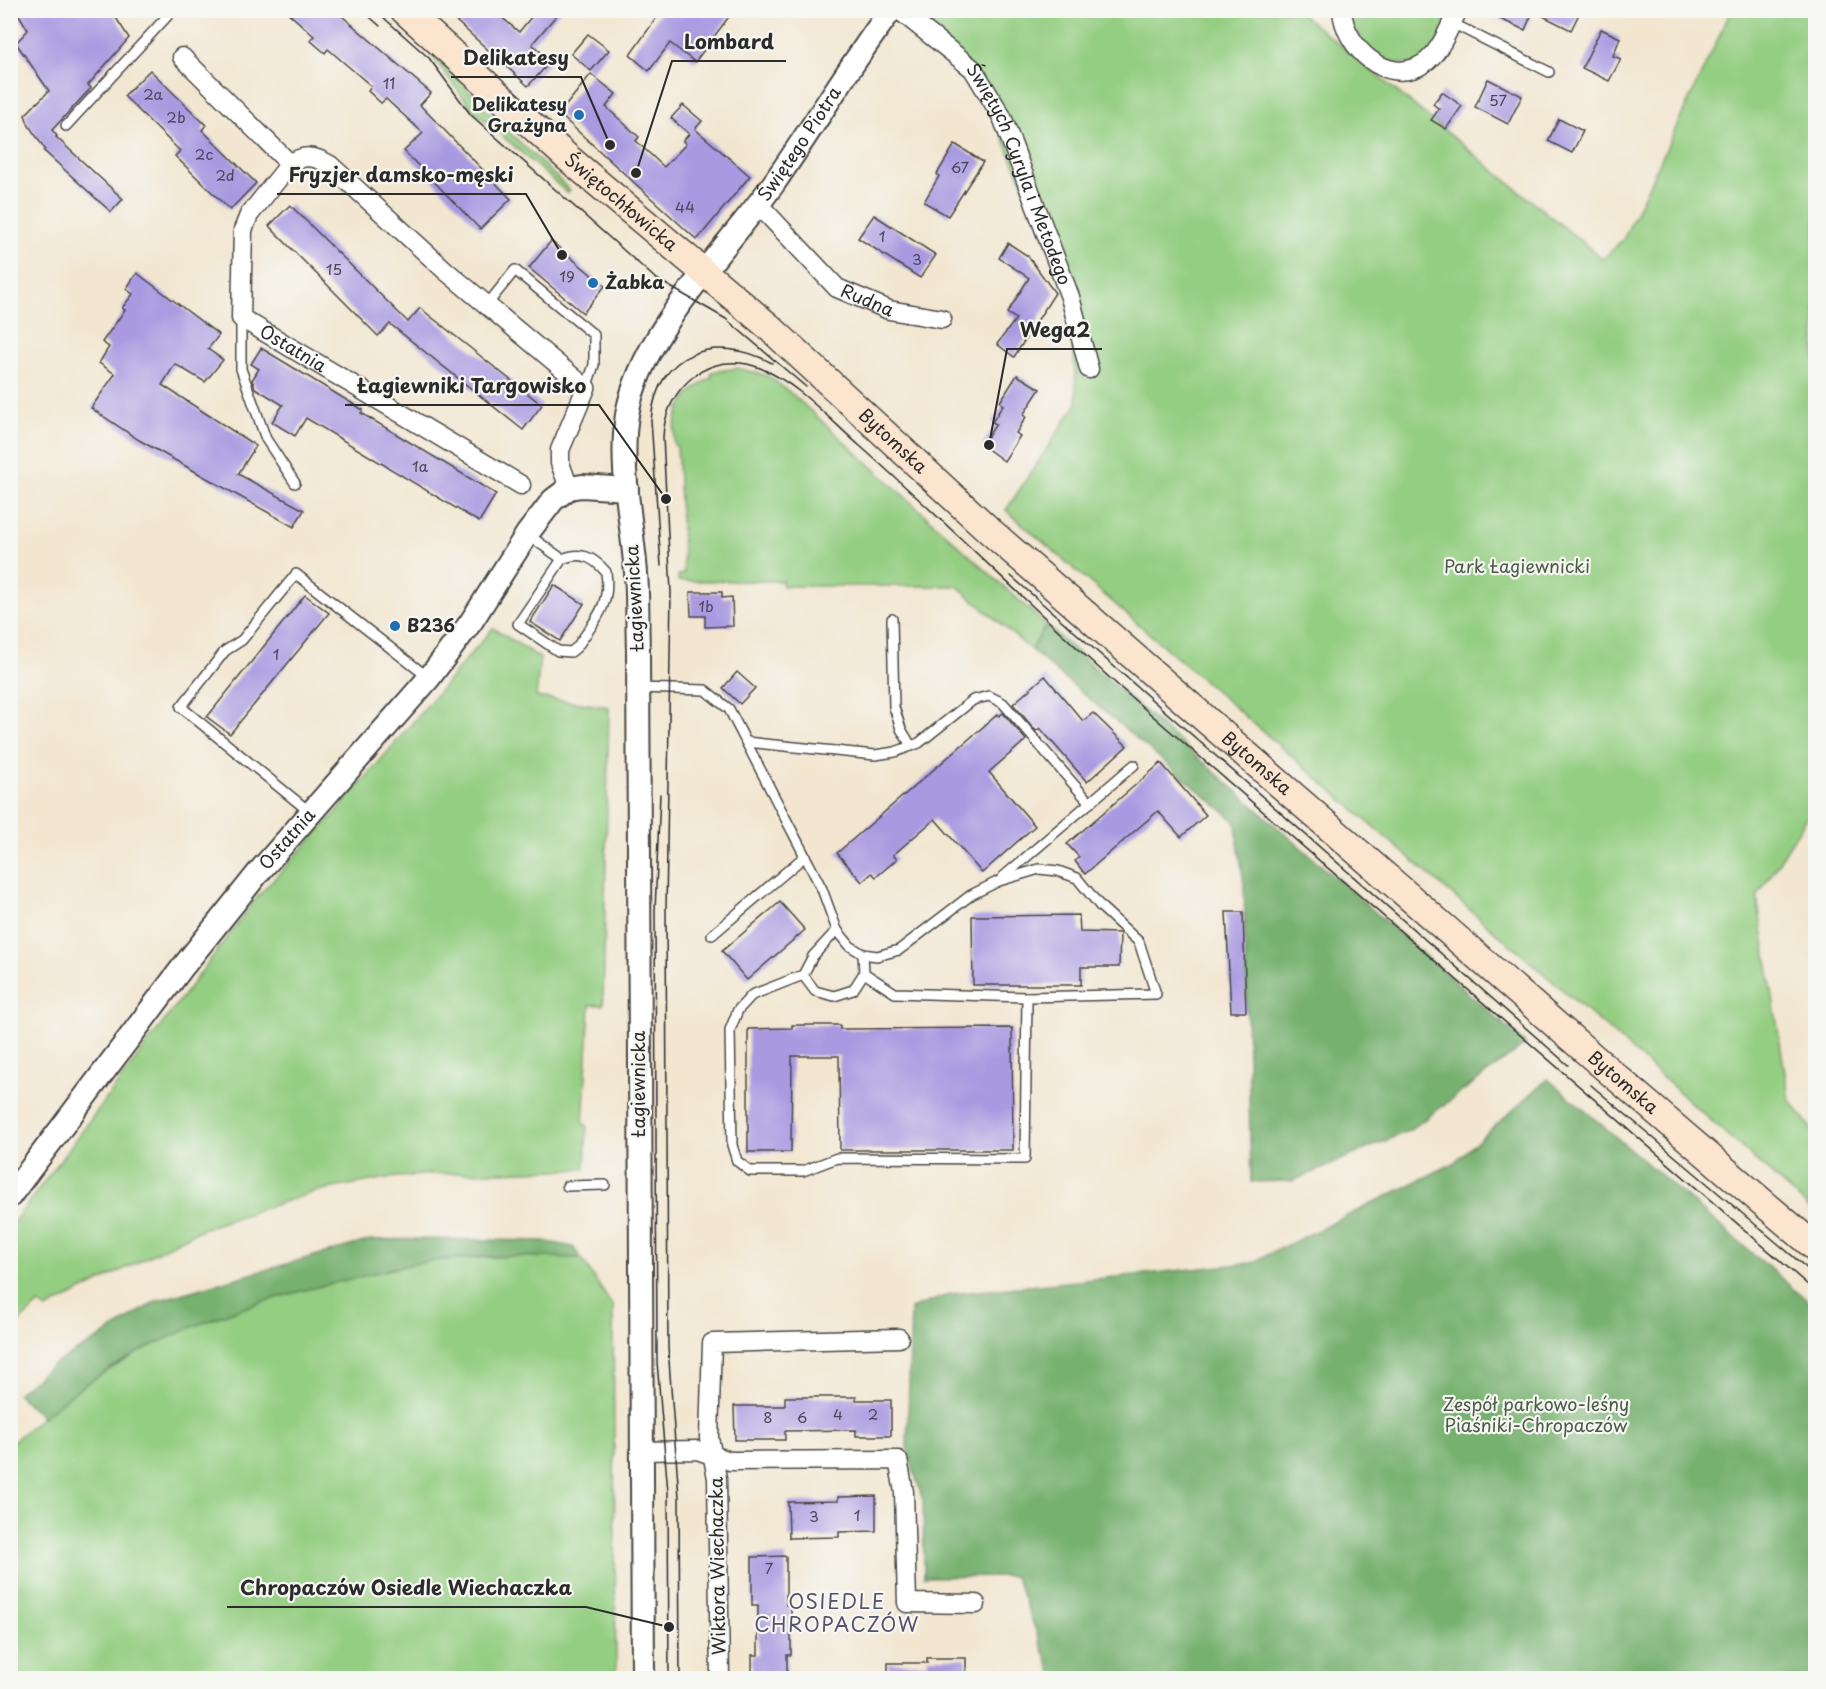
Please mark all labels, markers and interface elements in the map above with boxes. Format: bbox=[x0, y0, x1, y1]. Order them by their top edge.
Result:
callout: Lombard bbox=[672, 23, 786, 61]
text: Lombard bbox=[684, 26, 775, 56]
callout: Delikatesy bbox=[451, 39, 581, 77]
text: Delikatesy bbox=[463, 42, 569, 72]
street label: Świętych Cyryla i Metodego bbox=[961, 58, 1079, 288]
house number: 11 bbox=[383, 71, 395, 94]
street label: Świętego Piotra bbox=[750, 80, 847, 206]
house number: 2a bbox=[143, 82, 163, 105]
house number: 57 bbox=[1489, 88, 1507, 111]
place label: Delikatesy Grażyna bbox=[472, 90, 567, 138]
house number: 2b bbox=[166, 105, 186, 128]
marker: Delikatesy Grażyna bbox=[572, 108, 586, 122]
house number: 2c bbox=[195, 142, 213, 165]
street label: Świętochłowicka bbox=[559, 146, 685, 257]
house number: 67 bbox=[951, 155, 970, 178]
callout: Fryzjer damsko-męski bbox=[277, 156, 526, 194]
text: Fryzjer damsko-męski bbox=[288, 159, 514, 189]
house number: 2d bbox=[215, 163, 235, 186]
house number: 44 bbox=[675, 195, 695, 218]
house number: 1 bbox=[879, 224, 885, 247]
house number: 3 bbox=[912, 247, 922, 270]
house number: 15 bbox=[326, 257, 342, 280]
house number: 19 bbox=[559, 264, 575, 287]
place label: Żabka bbox=[605, 268, 664, 295]
marker: Żabka bbox=[586, 276, 600, 290]
street label: Rudna bbox=[837, 276, 899, 323]
callout: Wega2 bbox=[1007, 311, 1102, 349]
text: Wega2 bbox=[1020, 314, 1090, 344]
street label: Ostatnia bbox=[255, 317, 332, 378]
callout: Łagiewniki Targowisko bbox=[345, 367, 599, 405]
text: Łagiewniki Targowisko bbox=[356, 370, 586, 400]
street label: Bytomska bbox=[853, 401, 935, 480]
house number: 1a bbox=[412, 454, 429, 477]
street label: Łagiewnicka bbox=[617, 543, 650, 653]
park label: Park Łagiewnicki bbox=[1444, 552, 1590, 579]
house number: 1b bbox=[698, 594, 714, 617]
place label: B236 bbox=[407, 611, 455, 638]
marker: B236 bbox=[388, 619, 402, 633]
house number: 1 bbox=[273, 642, 279, 665]
street label: Bytomska bbox=[1216, 724, 1299, 801]
street label: Ostatnia bbox=[252, 802, 321, 875]
street label: Łagiewnicka bbox=[624, 1030, 651, 1138]
street label: Bytomska bbox=[1583, 1044, 1666, 1120]
park label: Zespół parkowo-leśny Piaśniki-Chropaczów bbox=[1443, 1390, 1629, 1438]
house number: 4 bbox=[833, 1402, 843, 1425]
house number: 2 bbox=[868, 1402, 878, 1425]
house number: 8 bbox=[763, 1405, 773, 1428]
house number: 6 bbox=[797, 1405, 807, 1428]
street label: Wiktora Wiechaczka bbox=[701, 1476, 732, 1655]
house number: 1 bbox=[854, 1503, 860, 1526]
house number: 3 bbox=[809, 1504, 819, 1527]
house number: 7 bbox=[765, 1556, 774, 1579]
callout: Chropaczów Osiedle Wiechaczka bbox=[227, 1569, 586, 1607]
text: Chropaczów Osiedle Wiechaczka bbox=[240, 1572, 572, 1602]
district label: OSIEDLE CHROPACZÓW bbox=[754, 1586, 920, 1639]

